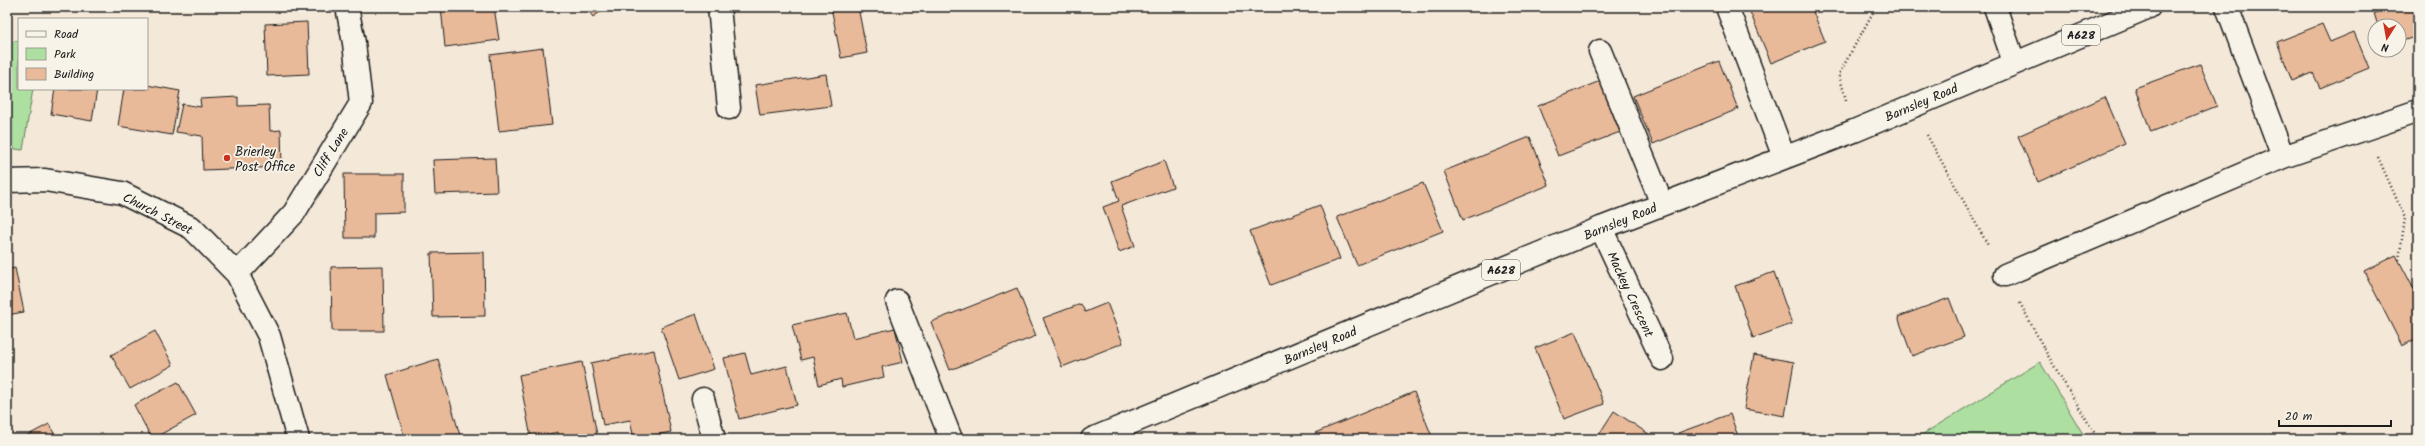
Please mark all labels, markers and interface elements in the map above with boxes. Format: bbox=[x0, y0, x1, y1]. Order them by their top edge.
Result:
legend bbox=[18, 18, 148, 90]
north arrow bbox=[2367, 18, 2407, 58]
text: Road bbox=[54, 25, 79, 44]
road number: A628 bbox=[2062, 25, 2100, 45]
text: N bbox=[2380, 37, 2390, 56]
text: Park bbox=[54, 45, 76, 64]
text: Building bbox=[54, 65, 94, 84]
street label: Barnsley Road bbox=[1882, 78, 1962, 128]
street label: Cliff Lane bbox=[308, 124, 355, 182]
place label: Brierley Post Office bbox=[235, 142, 295, 178]
marker: Brierley Post Office bbox=[222, 153, 232, 163]
street label: Church Street bbox=[119, 188, 197, 241]
street label: Barnsley Road bbox=[1581, 198, 1661, 247]
street label: Mackey Crescent bbox=[1601, 248, 1659, 342]
road number: A628 bbox=[1482, 260, 1520, 280]
street label: Barnsley Road bbox=[1281, 321, 1361, 371]
scale bar bbox=[2279, 402, 2391, 428]
text: 20 m bbox=[2285, 407, 2313, 426]

